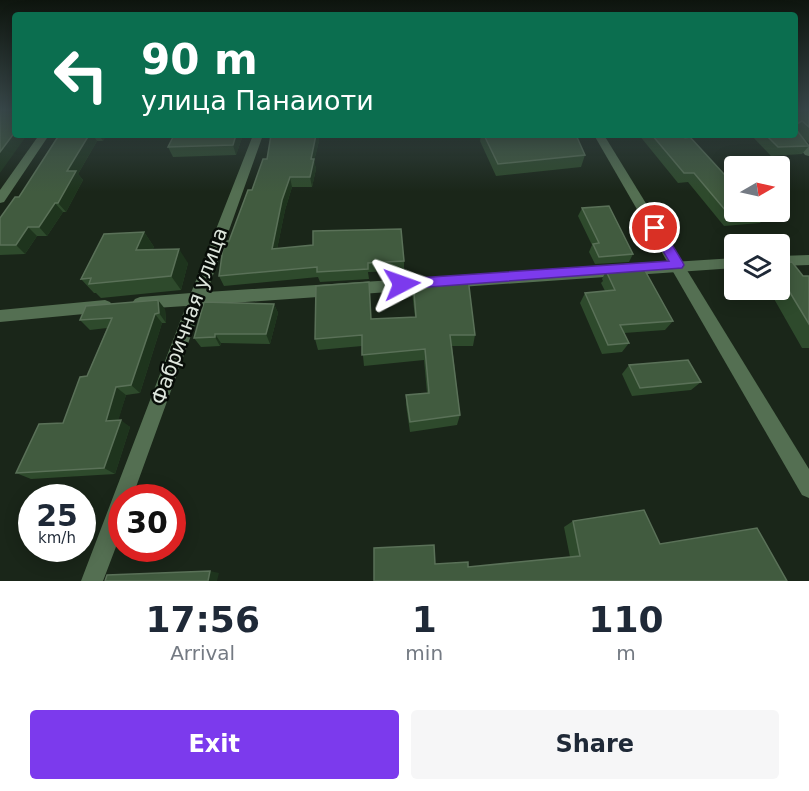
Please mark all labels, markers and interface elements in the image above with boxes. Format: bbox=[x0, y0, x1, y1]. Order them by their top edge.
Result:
text: 90 m bbox=[141, 35, 258, 84]
icon: left bbox=[42, 36, 120, 114]
text: улица Панаиоти bbox=[141, 85, 374, 116]
north arrow bbox=[724, 156, 790, 222]
map controls bbox=[724, 156, 790, 300]
pin bbox=[629, 202, 680, 253]
icon: arrive bbox=[638, 211, 671, 244]
street label: Фабричная улица bbox=[146, 224, 232, 408]
button: layers bbox=[724, 234, 790, 300]
position arrow bbox=[370, 252, 434, 316]
speed limit sign: 30 bbox=[108, 484, 186, 562]
text: 25 bbox=[36, 498, 78, 533]
text: km/h bbox=[38, 529, 76, 547]
text: 17:56 bbox=[145, 599, 260, 640]
text: 1 bbox=[412, 599, 437, 640]
text: 110 bbox=[588, 599, 664, 640]
text: Arrival bbox=[170, 641, 235, 665]
text: min bbox=[405, 641, 443, 665]
text: m bbox=[616, 641, 636, 665]
button: Exit bbox=[30, 710, 399, 779]
button: Share bbox=[411, 710, 779, 779]

